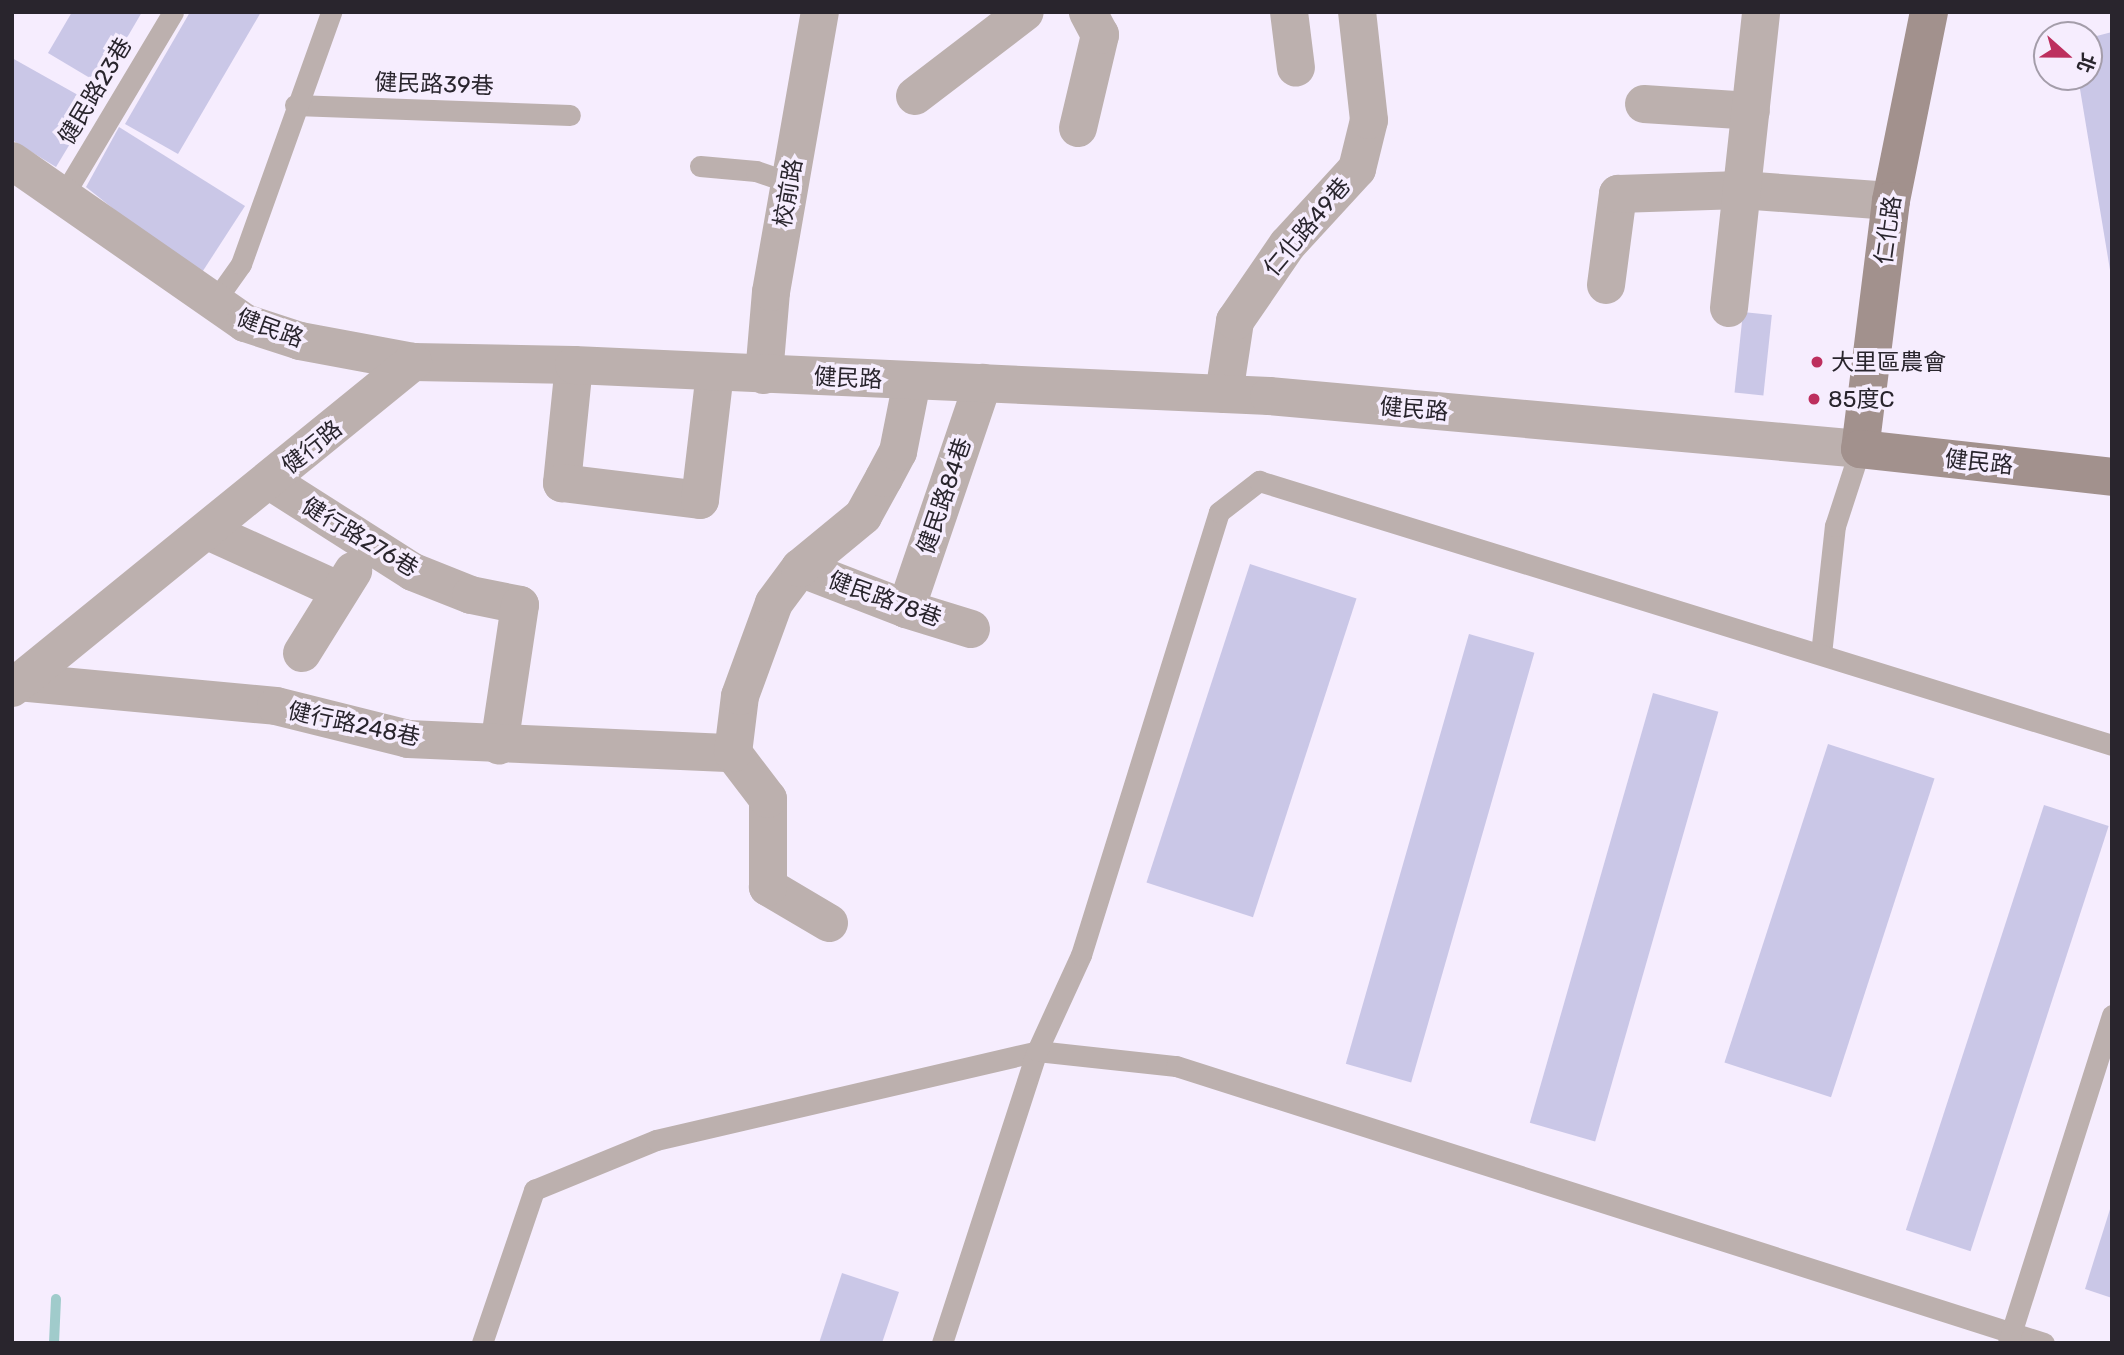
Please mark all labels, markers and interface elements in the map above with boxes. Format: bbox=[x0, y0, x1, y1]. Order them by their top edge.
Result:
north arrow bbox=[2033, 21, 2103, 91]
street label: 健民路23巷 bbox=[52, 33, 138, 149]
text: 北 bbox=[2072, 50, 2100, 76]
street label: 健民路39巷 bbox=[374, 68, 494, 100]
street label: 校前路 bbox=[768, 157, 808, 229]
street label: 仁化路49巷 bbox=[1258, 172, 1356, 282]
street label: 仁化路 bbox=[1870, 194, 1906, 266]
street label: 健民路 bbox=[233, 303, 307, 353]
place label: 大里區農會 bbox=[1831, 348, 1946, 376]
marker: 大里區農會 bbox=[1809, 354, 1825, 370]
street label: 健民路 bbox=[813, 362, 883, 394]
place label: 85度C bbox=[1828, 385, 1895, 413]
marker: 85度C bbox=[1806, 391, 1822, 407]
street label: 健民路 bbox=[1378, 392, 1450, 426]
street label: 健行路 bbox=[277, 415, 347, 479]
street label: 健民路84巷 bbox=[911, 434, 977, 558]
street label: 健民路 bbox=[1943, 445, 2015, 479]
street label: 健行路276巷 bbox=[297, 492, 423, 582]
street label: 健民路78巷 bbox=[825, 566, 945, 632]
street label: 健行路248巷 bbox=[286, 697, 422, 751]

